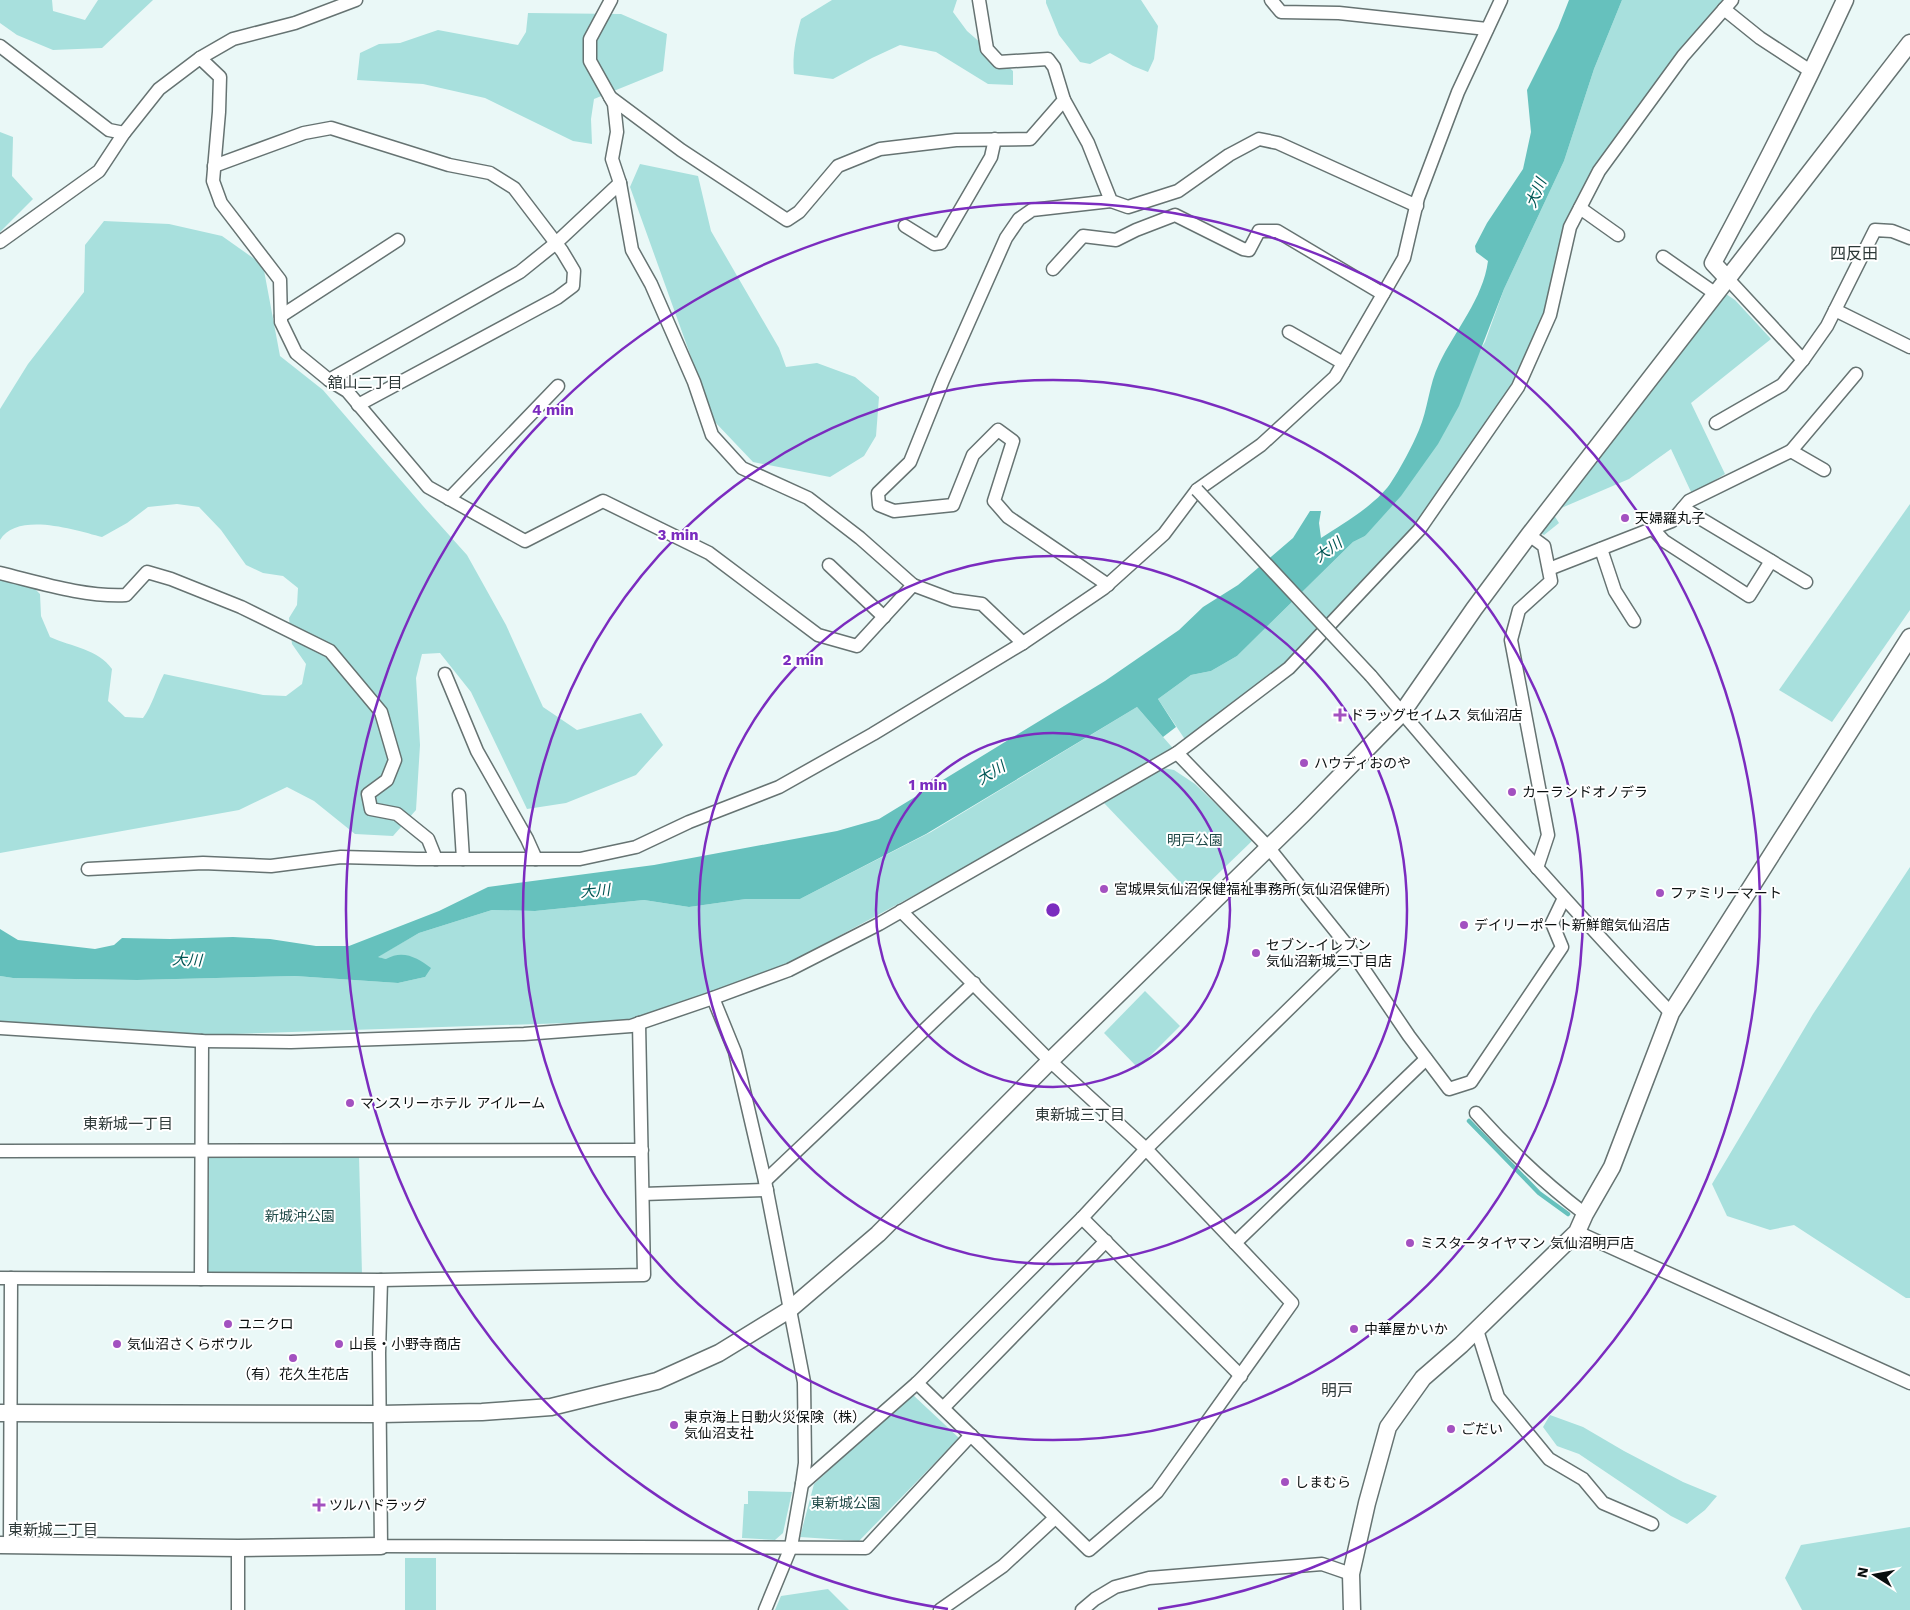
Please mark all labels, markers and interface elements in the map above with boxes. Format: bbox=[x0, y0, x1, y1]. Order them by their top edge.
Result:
water label: 大川 bbox=[1522, 174, 1551, 210]
district label: 四反田 bbox=[1830, 244, 1878, 263]
district label: 舘山二丁目 bbox=[327, 374, 403, 392]
text: 4 min bbox=[532, 401, 574, 419]
place label: 天婦羅丸子 bbox=[1635, 510, 1705, 526]
marker: 天婦羅丸子 bbox=[1619, 512, 1631, 524]
text: 3 min bbox=[658, 526, 698, 544]
water label: 大川 bbox=[1311, 533, 1347, 566]
text: 2 min bbox=[782, 651, 824, 669]
place label: ドラッグセイムス 気仙沼店 bbox=[1350, 707, 1523, 723]
marker: ドラッグセイムス 気仙沼店 bbox=[1334, 709, 1346, 721]
place label: ハウディおのや bbox=[1314, 755, 1411, 771]
water label: 大川 bbox=[974, 757, 1010, 788]
marker: ハウディおのや bbox=[1298, 757, 1310, 769]
text: 1 min bbox=[909, 776, 947, 794]
place label: カーランドオノデラ bbox=[1522, 784, 1648, 800]
marker: カーランドオノデラ bbox=[1506, 786, 1518, 798]
park label: 明戸公園 bbox=[1167, 832, 1223, 848]
water label: 大川 bbox=[579, 881, 613, 901]
place label: 宮城県気仙沼保健福祉事務所(気仙沼保健所) bbox=[1114, 881, 1390, 897]
marker: 宮城県気仙沼保健福祉事務所(気仙沼保健所) bbox=[1098, 883, 1110, 895]
place label: ファミリーマート bbox=[1670, 885, 1782, 901]
marker: ファミリーマート bbox=[1654, 887, 1666, 899]
centre of rings bbox=[1044, 901, 1062, 919]
place label: デイリーポート新鮮館気仙沼店 bbox=[1474, 917, 1670, 933]
marker: デイリーポート新鮮館気仙沼店 bbox=[1458, 919, 1470, 931]
place label: セブン-イレブン 気仙沼新城三丁目店 bbox=[1266, 937, 1392, 969]
marker: セブン-イレブン 気仙沼新城三丁目店 bbox=[1250, 947, 1262, 959]
water label: 大川 bbox=[172, 950, 204, 970]
place label: マンスリーホテル アイルーム bbox=[360, 1095, 545, 1111]
marker: マンスリーホテル アイルーム bbox=[344, 1097, 356, 1109]
district label: 東新城三丁目 bbox=[1035, 1106, 1125, 1124]
district label: 東新城一丁目 bbox=[83, 1115, 173, 1133]
park label: 新城沖公園 bbox=[265, 1208, 335, 1224]
place label: ミスタータイヤマン 気仙沼明戸店 bbox=[1420, 1235, 1634, 1251]
marker: ミスタータイヤマン 気仙沼明戸店 bbox=[1404, 1237, 1416, 1249]
place label: ユニクロ bbox=[238, 1316, 294, 1332]
marker: ユニクロ bbox=[222, 1318, 234, 1330]
place label: 中華屋かいか bbox=[1364, 1321, 1448, 1337]
marker: 中華屋かいか bbox=[1348, 1323, 1360, 1335]
place label: 気仙沼さくらボウル bbox=[127, 1336, 253, 1352]
place label: 山長・小野寺商店 bbox=[349, 1336, 461, 1352]
marker: 気仙沼さくらボウル bbox=[111, 1338, 123, 1350]
marker: 山長・小野寺商店 bbox=[333, 1338, 345, 1350]
marker: （有）花久生花店 bbox=[287, 1352, 299, 1364]
place label: （有）花久生花店 bbox=[237, 1366, 349, 1382]
district label: 明戸 bbox=[1321, 1381, 1353, 1400]
place label: 東京海上日動火災保険（株） 気仙沼支社 bbox=[684, 1409, 866, 1441]
marker: 東京海上日動火災保険（株） 気仙沼支社 bbox=[668, 1419, 680, 1431]
place label: ごだい bbox=[1461, 1421, 1503, 1437]
marker: ごだい bbox=[1445, 1423, 1457, 1435]
place label: しまむら bbox=[1295, 1474, 1351, 1490]
marker: しまむら bbox=[1279, 1476, 1291, 1488]
park label: 東新城公園 bbox=[811, 1495, 881, 1511]
place label: ツルハドラッグ bbox=[329, 1497, 427, 1513]
marker: ツルハドラッグ bbox=[313, 1499, 325, 1511]
district label: 東新城二丁目 bbox=[8, 1521, 98, 1539]
north arrow bbox=[1850, 1550, 1900, 1600]
text: N bbox=[1853, 1566, 1871, 1579]

